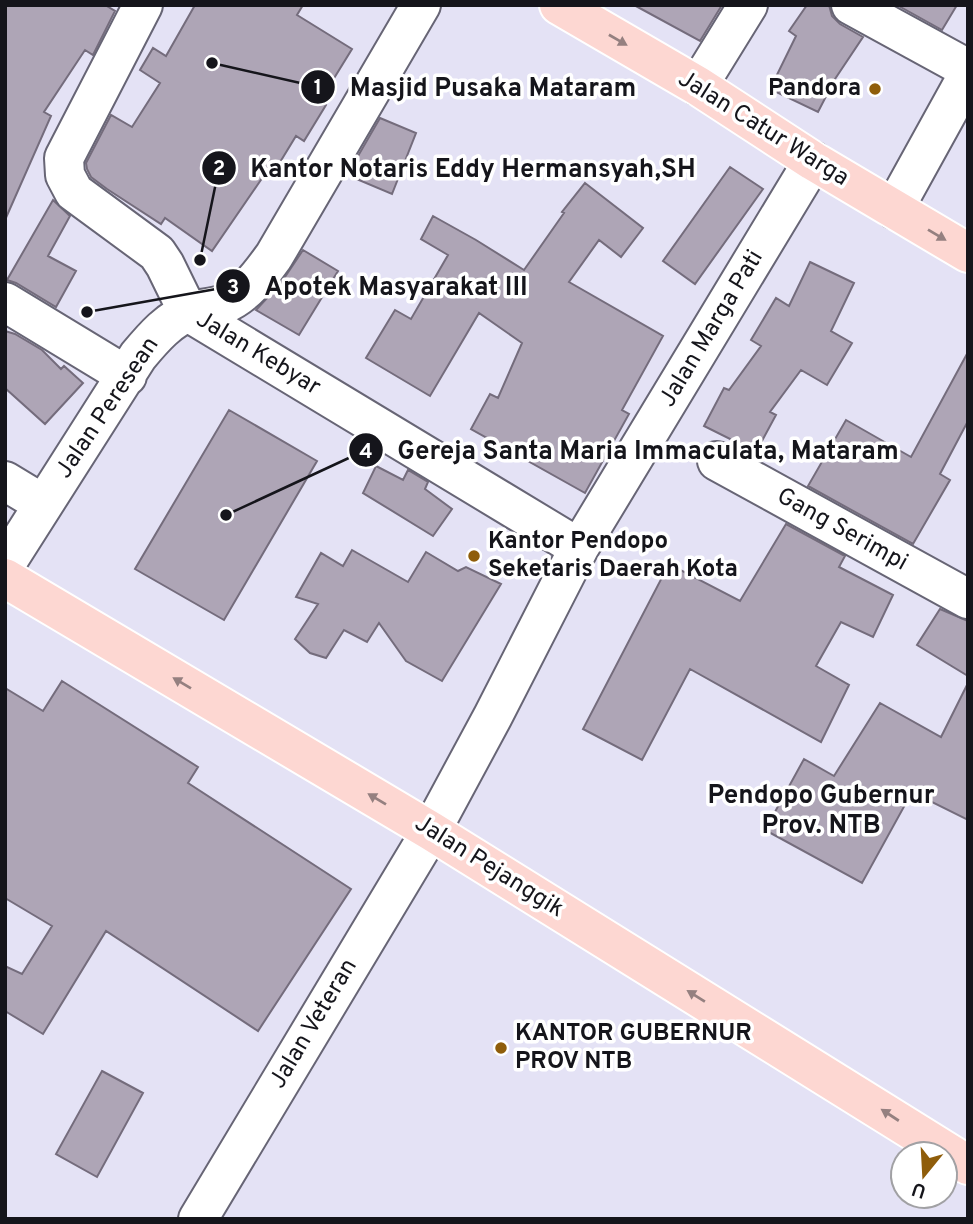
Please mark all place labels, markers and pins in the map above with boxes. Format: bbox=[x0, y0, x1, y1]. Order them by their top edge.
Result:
callout: Masjid Pusaka Mataram bbox=[301, 64, 650, 111]
place label: Pandora bbox=[768, 74, 861, 104]
marker: Pandora bbox=[867, 81, 883, 97]
callout: Kantor Notaris Eddy Hermansyah,SH bbox=[202, 144, 710, 191]
callout: Apotek Masyarakat III bbox=[215, 263, 542, 310]
callout: Gereja Santa Maria Immaculata, Mataram bbox=[348, 427, 913, 474]
place label: Kantor Pendopo Seketaris Daerah Kota bbox=[488, 527, 738, 585]
marker: Kantor Pendopo Seketaris Daerah Kota bbox=[466, 548, 482, 564]
place label: KANTOR GUBERNUR PROV NTB bbox=[515, 1019, 752, 1077]
marker: KANTOR GUBERNUR PROV NTB bbox=[493, 1040, 509, 1056]

